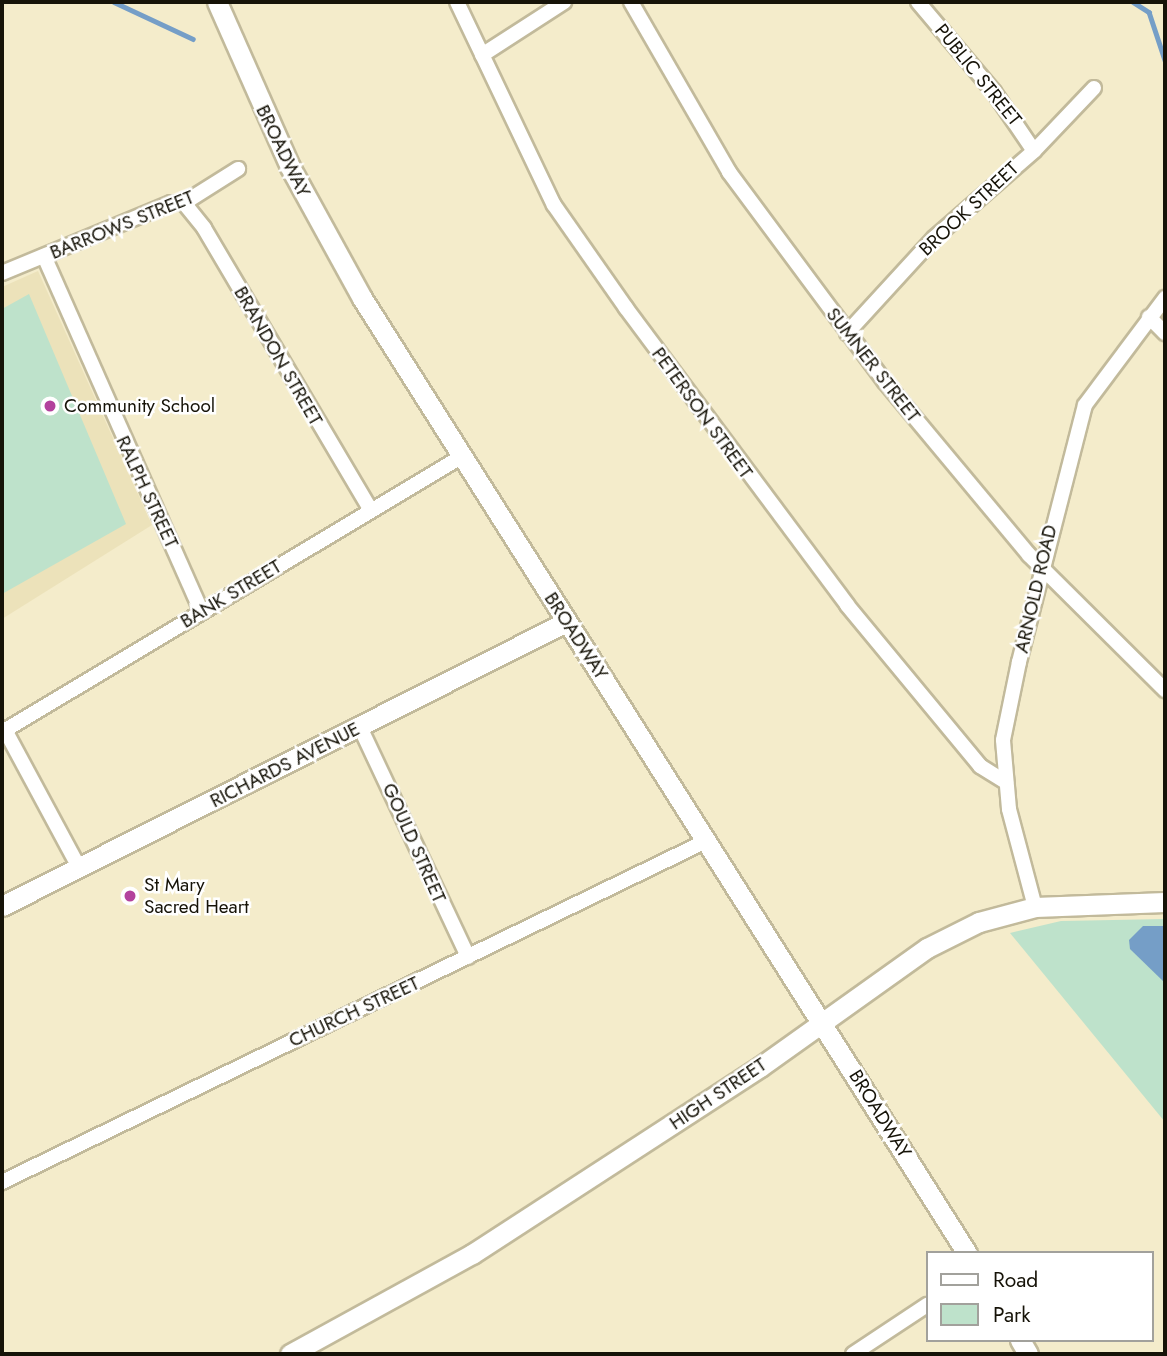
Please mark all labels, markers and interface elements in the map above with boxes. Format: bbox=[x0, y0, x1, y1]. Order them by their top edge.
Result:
street label: PUBLIC STREET bbox=[930, 19, 1026, 131]
street label: BROADWAY bbox=[251, 101, 315, 201]
street label: BROOK STREET bbox=[915, 157, 1023, 261]
street label: BARROWS STREET bbox=[47, 186, 197, 264]
street label: BRANDON STREET bbox=[229, 283, 327, 429]
street label: SUMNER STREET bbox=[821, 303, 925, 427]
street label: PETERSON STREET bbox=[647, 343, 757, 483]
place label: Community School bbox=[64, 395, 215, 417]
marker: Community School bbox=[42, 398, 58, 414]
street label: RALPH STREET bbox=[111, 432, 183, 552]
street label: ARNOLD ROAD bbox=[1010, 523, 1062, 655]
street label: BANK STREET bbox=[176, 555, 286, 633]
street label: BROADWAY bbox=[539, 588, 613, 684]
street label: RICHARDS AVENUE bbox=[206, 717, 364, 813]
street label: GOULD STREET bbox=[377, 780, 451, 906]
place label: St Mary Sacred Heart bbox=[144, 874, 249, 918]
marker: St Mary Sacred Heart bbox=[122, 888, 138, 904]
street label: CHURCH STREET bbox=[285, 972, 423, 1052]
street label: HIGH STREET bbox=[665, 1053, 771, 1135]
street label: BROADWAY bbox=[844, 1066, 916, 1162]
legend bbox=[926, 1251, 1153, 1342]
text: Road bbox=[993, 1265, 1038, 1295]
text: Park bbox=[993, 1300, 1030, 1330]

